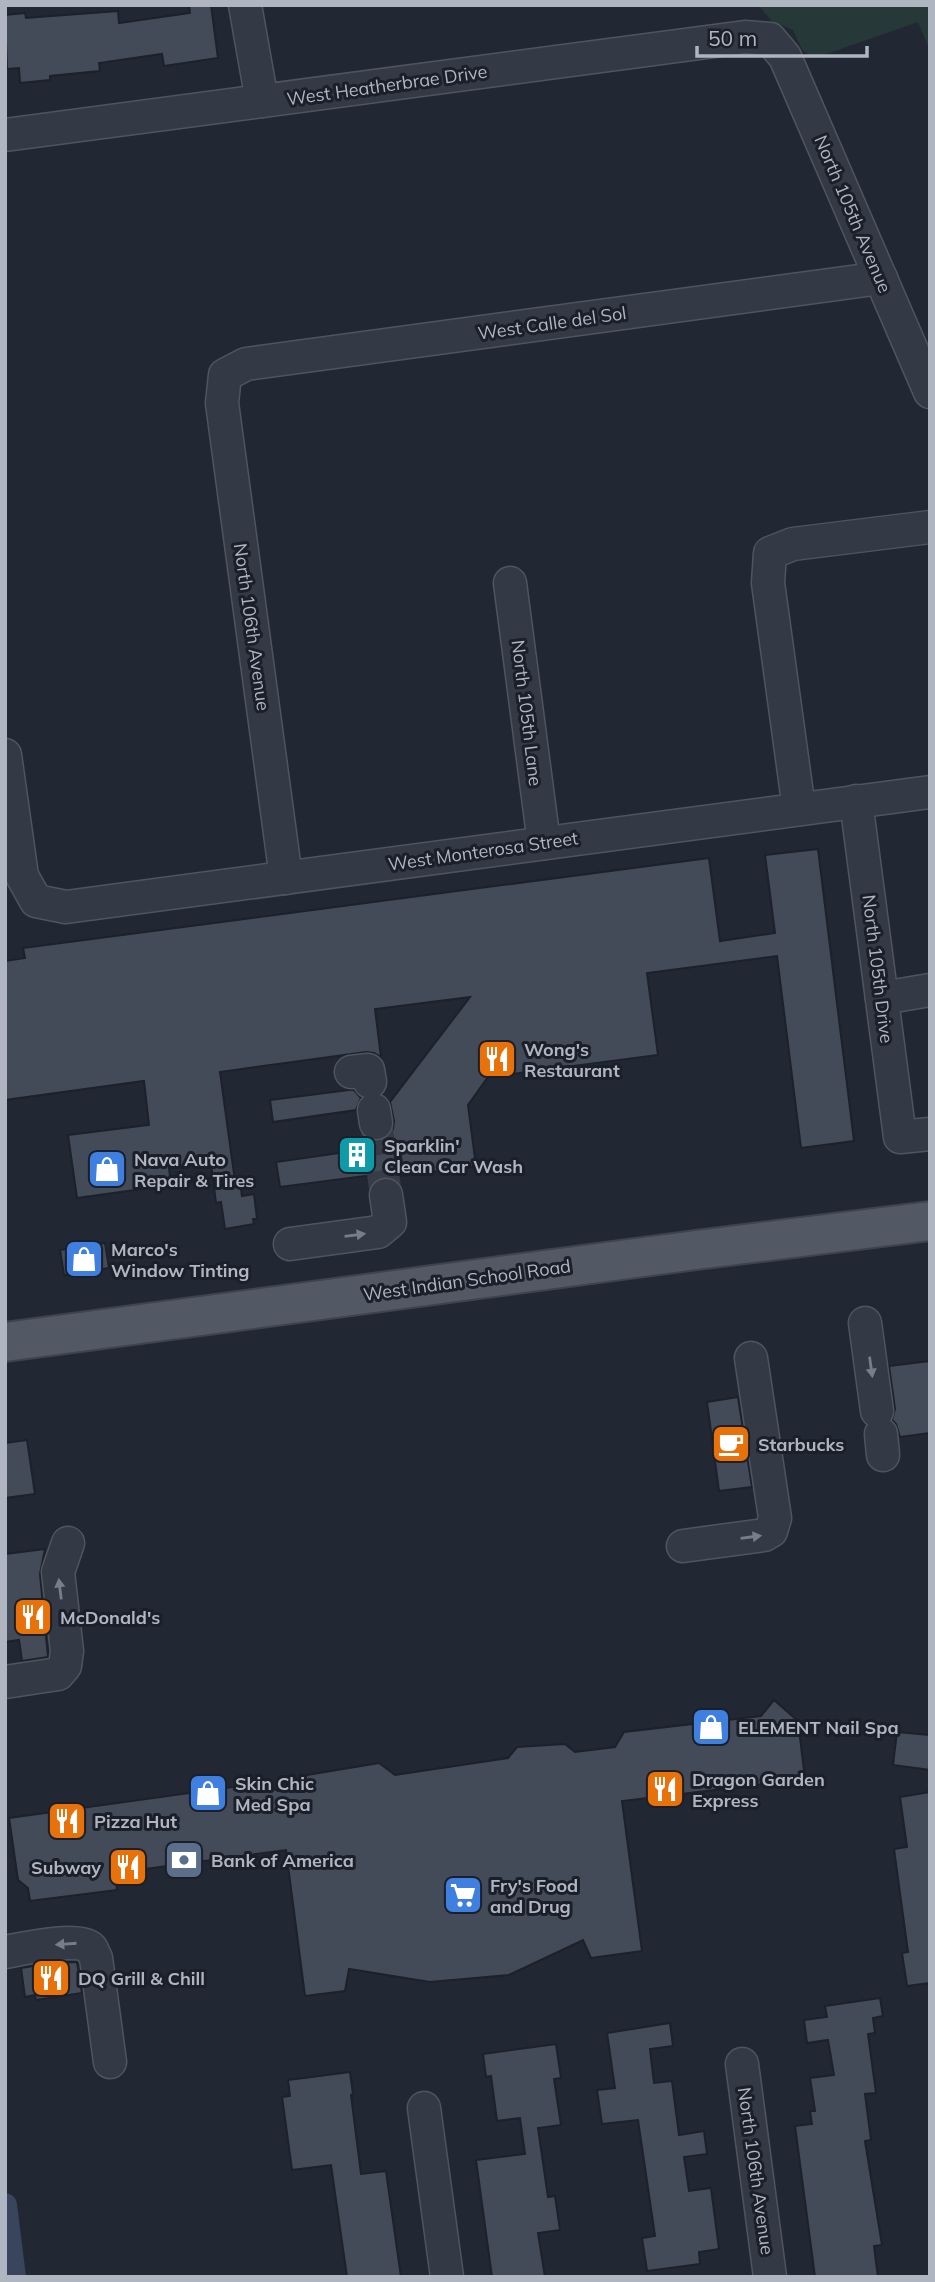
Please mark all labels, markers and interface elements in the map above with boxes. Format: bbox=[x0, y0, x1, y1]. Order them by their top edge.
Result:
scale bar bbox=[697, 14, 867, 58]
text: 50 m bbox=[708, 25, 757, 51]
street label: West Heatherbrae Drive bbox=[285, 60, 489, 110]
street label: North 105th Avenue bbox=[809, 132, 897, 296]
street label: West Calle del Sol bbox=[476, 301, 628, 345]
street label: North 106th Avenue bbox=[229, 542, 275, 712]
street label: North 105th Lane bbox=[507, 639, 547, 787]
street label: West Monterosa Street bbox=[386, 826, 580, 876]
street label: North 105th Drive bbox=[857, 893, 899, 1045]
restaurant icon: Wong's Restaurant bbox=[476, 1038, 518, 1080]
place label: Wong's Restaurant bbox=[524, 1038, 620, 1082]
building icon: Sparklin' Clean Car Wash bbox=[336, 1134, 378, 1176]
place label: Sparklin' Clean Car Wash bbox=[384, 1134, 523, 1178]
shop icon: Nava Auto Repair & Tires bbox=[86, 1148, 128, 1190]
place label: Nava Auto Repair & Tires bbox=[134, 1148, 254, 1192]
one-way arrow bbox=[345, 1230, 367, 1241]
shop icon: Marco's Window Tinting bbox=[63, 1238, 105, 1280]
place label: Marco's Window Tinting bbox=[111, 1238, 249, 1282]
street label: West Indian School Road bbox=[362, 1254, 572, 1306]
one-way arrow bbox=[866, 1356, 877, 1378]
cafe icon: Starbucks bbox=[710, 1423, 752, 1465]
place label: Starbucks bbox=[758, 1433, 844, 1456]
one-way arrow bbox=[740, 1531, 762, 1542]
one-way arrow bbox=[55, 1577, 66, 1599]
restaurant icon: McDonald's bbox=[12, 1596, 54, 1638]
place label: McDonald's bbox=[60, 1606, 160, 1629]
shop icon: ELEMENT Nail Spa bbox=[690, 1706, 732, 1748]
place label: ELEMENT Nail Spa bbox=[738, 1716, 899, 1739]
restaurant icon: Dragon Garden Express bbox=[644, 1768, 686, 1810]
place label: Dragon Garden Express bbox=[692, 1768, 825, 1812]
shop icon: Skin Chic Med Spa bbox=[187, 1772, 229, 1814]
place label: Skin Chic Med Spa bbox=[235, 1772, 314, 1816]
restaurant icon: Pizza Hut bbox=[46, 1800, 88, 1842]
place label: Pizza Hut bbox=[94, 1810, 177, 1833]
bank icon: Bank of America bbox=[163, 1839, 205, 1881]
restaurant icon: Subway bbox=[107, 1846, 149, 1888]
place label: Bank of America bbox=[211, 1849, 354, 1872]
place label: Subway bbox=[31, 1856, 101, 1879]
supermarket icon: Fry's Food and Drug bbox=[442, 1874, 484, 1916]
place label: Fry's Food and Drug bbox=[490, 1874, 578, 1918]
one-way arrow bbox=[55, 1939, 77, 1950]
restaurant icon: DQ Grill & Chill bbox=[30, 1957, 72, 1999]
place label: DQ Grill & Chill bbox=[78, 1967, 205, 1990]
street label: North 106th Avenue bbox=[733, 2086, 779, 2256]

